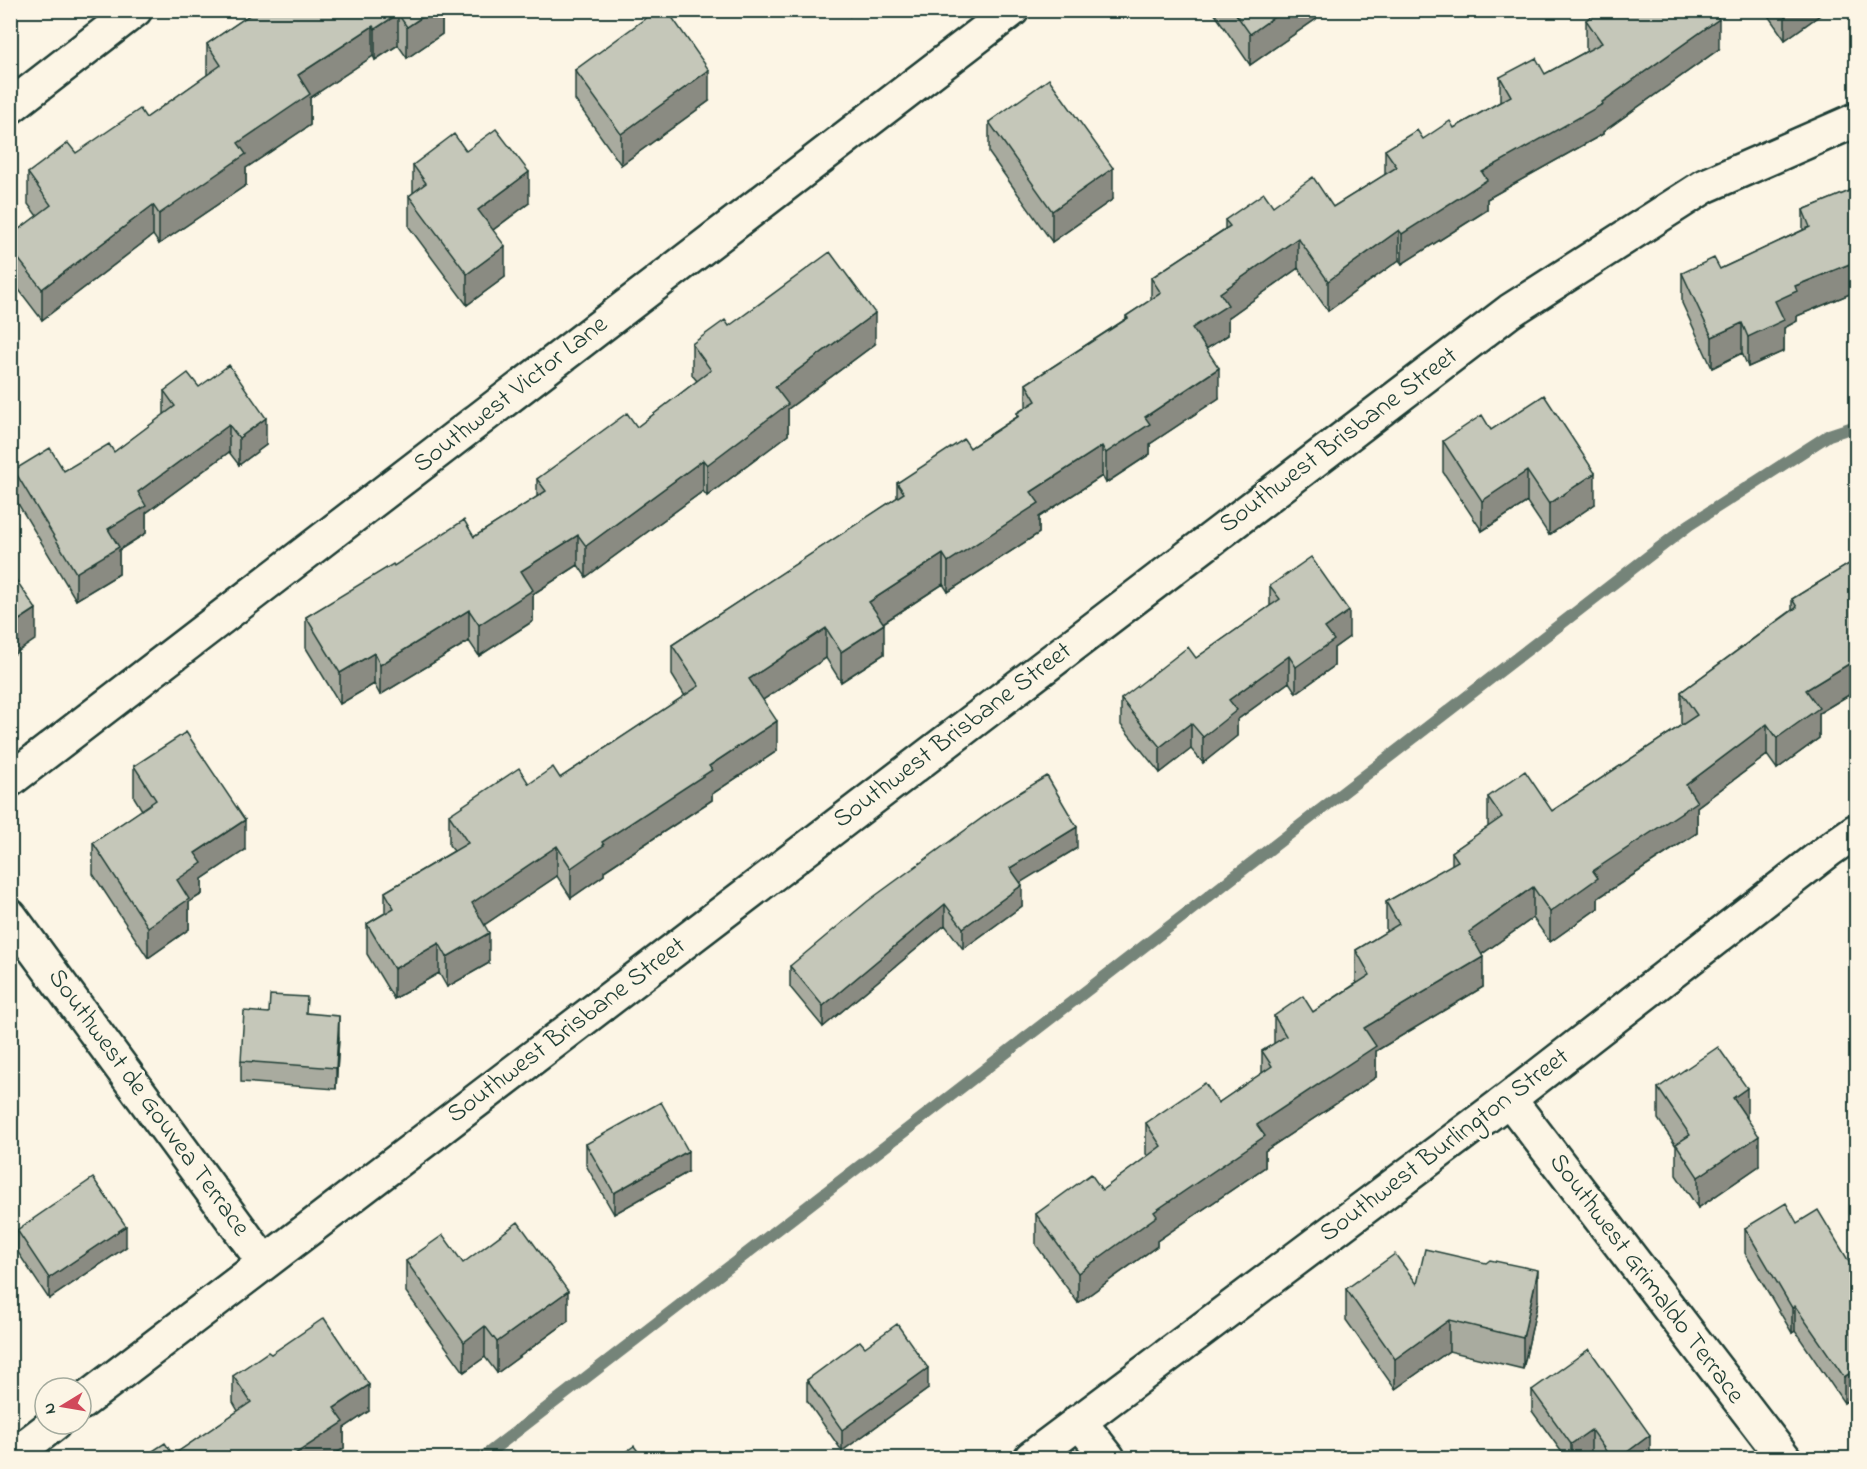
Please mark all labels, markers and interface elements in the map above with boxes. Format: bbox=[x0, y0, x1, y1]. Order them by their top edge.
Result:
street label: Southwest Victor Lane bbox=[406, 307, 617, 483]
street label: Southwest Brisbane Street bbox=[1211, 338, 1467, 544]
street label: Southwest Brisbane Street bbox=[825, 633, 1081, 839]
street label: Southwest Brisbane Street bbox=[439, 928, 695, 1134]
street label: Southwest de Gouvea Terrace bbox=[38, 961, 259, 1245]
street label: Southwest Burlington Street bbox=[1312, 1039, 1578, 1253]
street label: Southwest Grimaldo Terrace bbox=[1539, 1146, 1753, 1413]
north arrow bbox=[33, 1376, 93, 1436]
text: N bbox=[37, 1401, 63, 1416]

